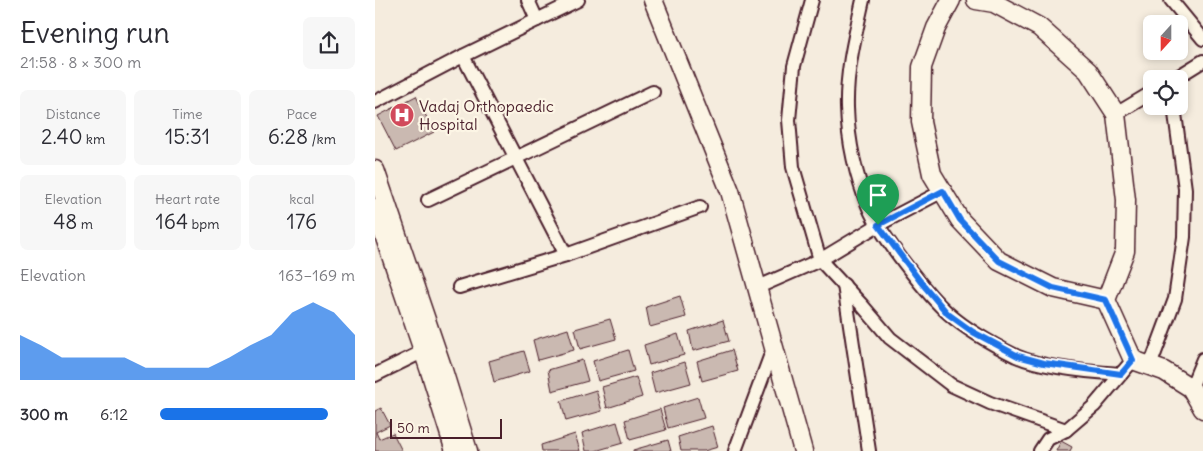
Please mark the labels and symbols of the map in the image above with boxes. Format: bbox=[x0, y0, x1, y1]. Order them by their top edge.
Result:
north arrow bbox=[1143, 15, 1187, 60]
place label: Vadaj Orthopaedic Hospital bbox=[419, 96, 554, 134]
hospital icon: Vadaj Orthopaedic Hospital bbox=[389, 102, 415, 128]
pin bbox=[857, 174, 899, 225]
scale bar bbox=[390, 416, 503, 439]

